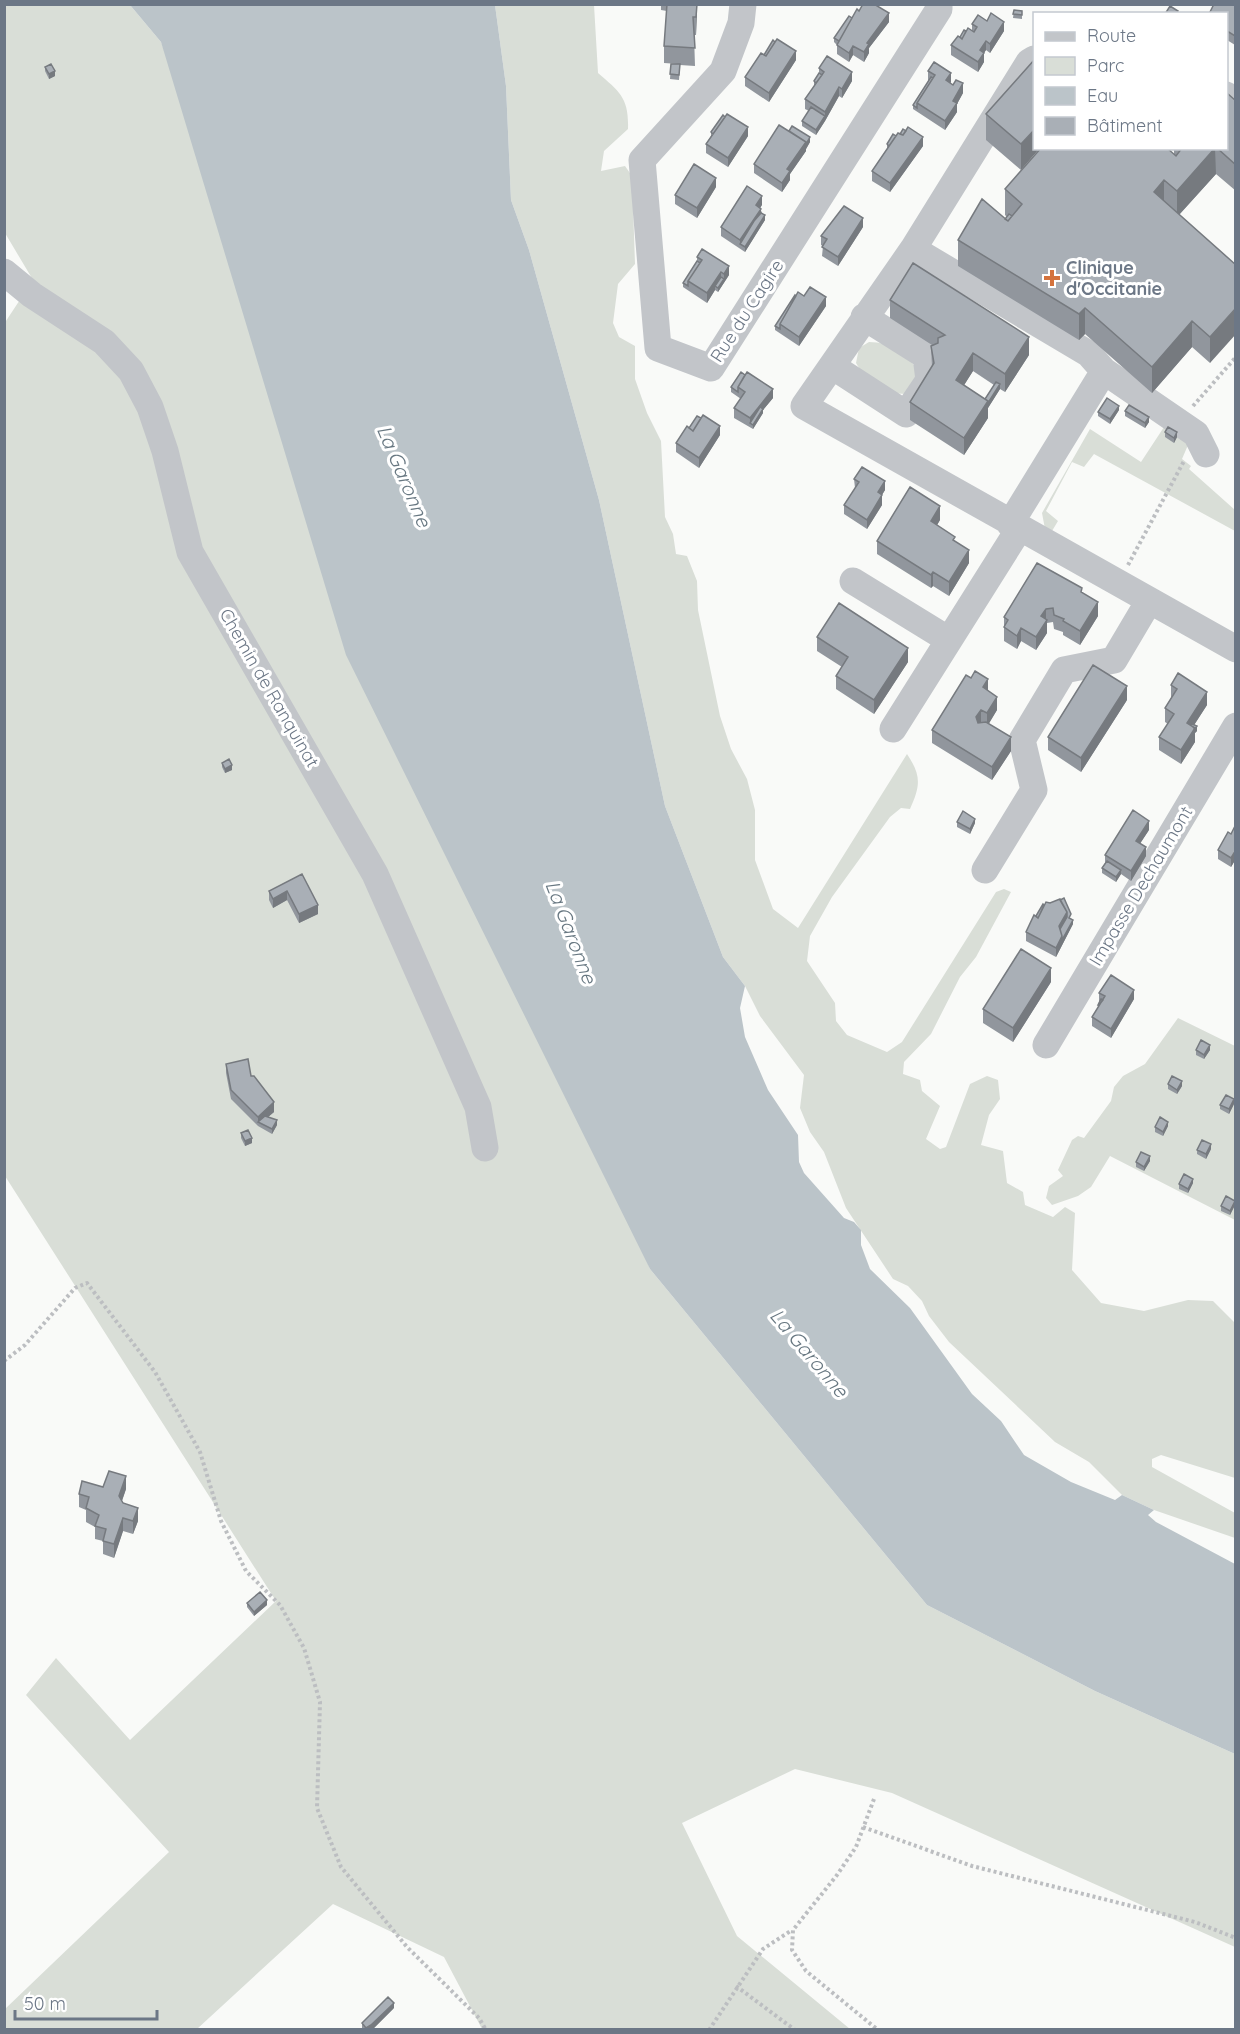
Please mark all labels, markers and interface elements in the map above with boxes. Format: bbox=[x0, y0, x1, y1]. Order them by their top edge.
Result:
legend bbox=[1033, 12, 1228, 150]
text: Route bbox=[1087, 24, 1136, 47]
text: Parc bbox=[1087, 54, 1124, 77]
text: Eau bbox=[1087, 84, 1118, 107]
text: Bâtiment bbox=[1087, 114, 1163, 137]
street label: Rue du Cagire bbox=[705, 255, 788, 366]
place label: Clinique d'Occitanie bbox=[1066, 256, 1162, 300]
marker: Clinique d'Occitanie bbox=[1043, 269, 1061, 287]
water label: La Garonne bbox=[372, 421, 437, 531]
street label: Chemin de Ranquinat bbox=[215, 604, 324, 771]
street label: Impasse Dechaumont bbox=[1084, 802, 1197, 970]
water label: La Garonne bbox=[540, 877, 603, 987]
water label: La Garonne bbox=[765, 1303, 854, 1403]
scale bar bbox=[15, 1983, 158, 2021]
text: 50 m bbox=[24, 1992, 66, 2015]

